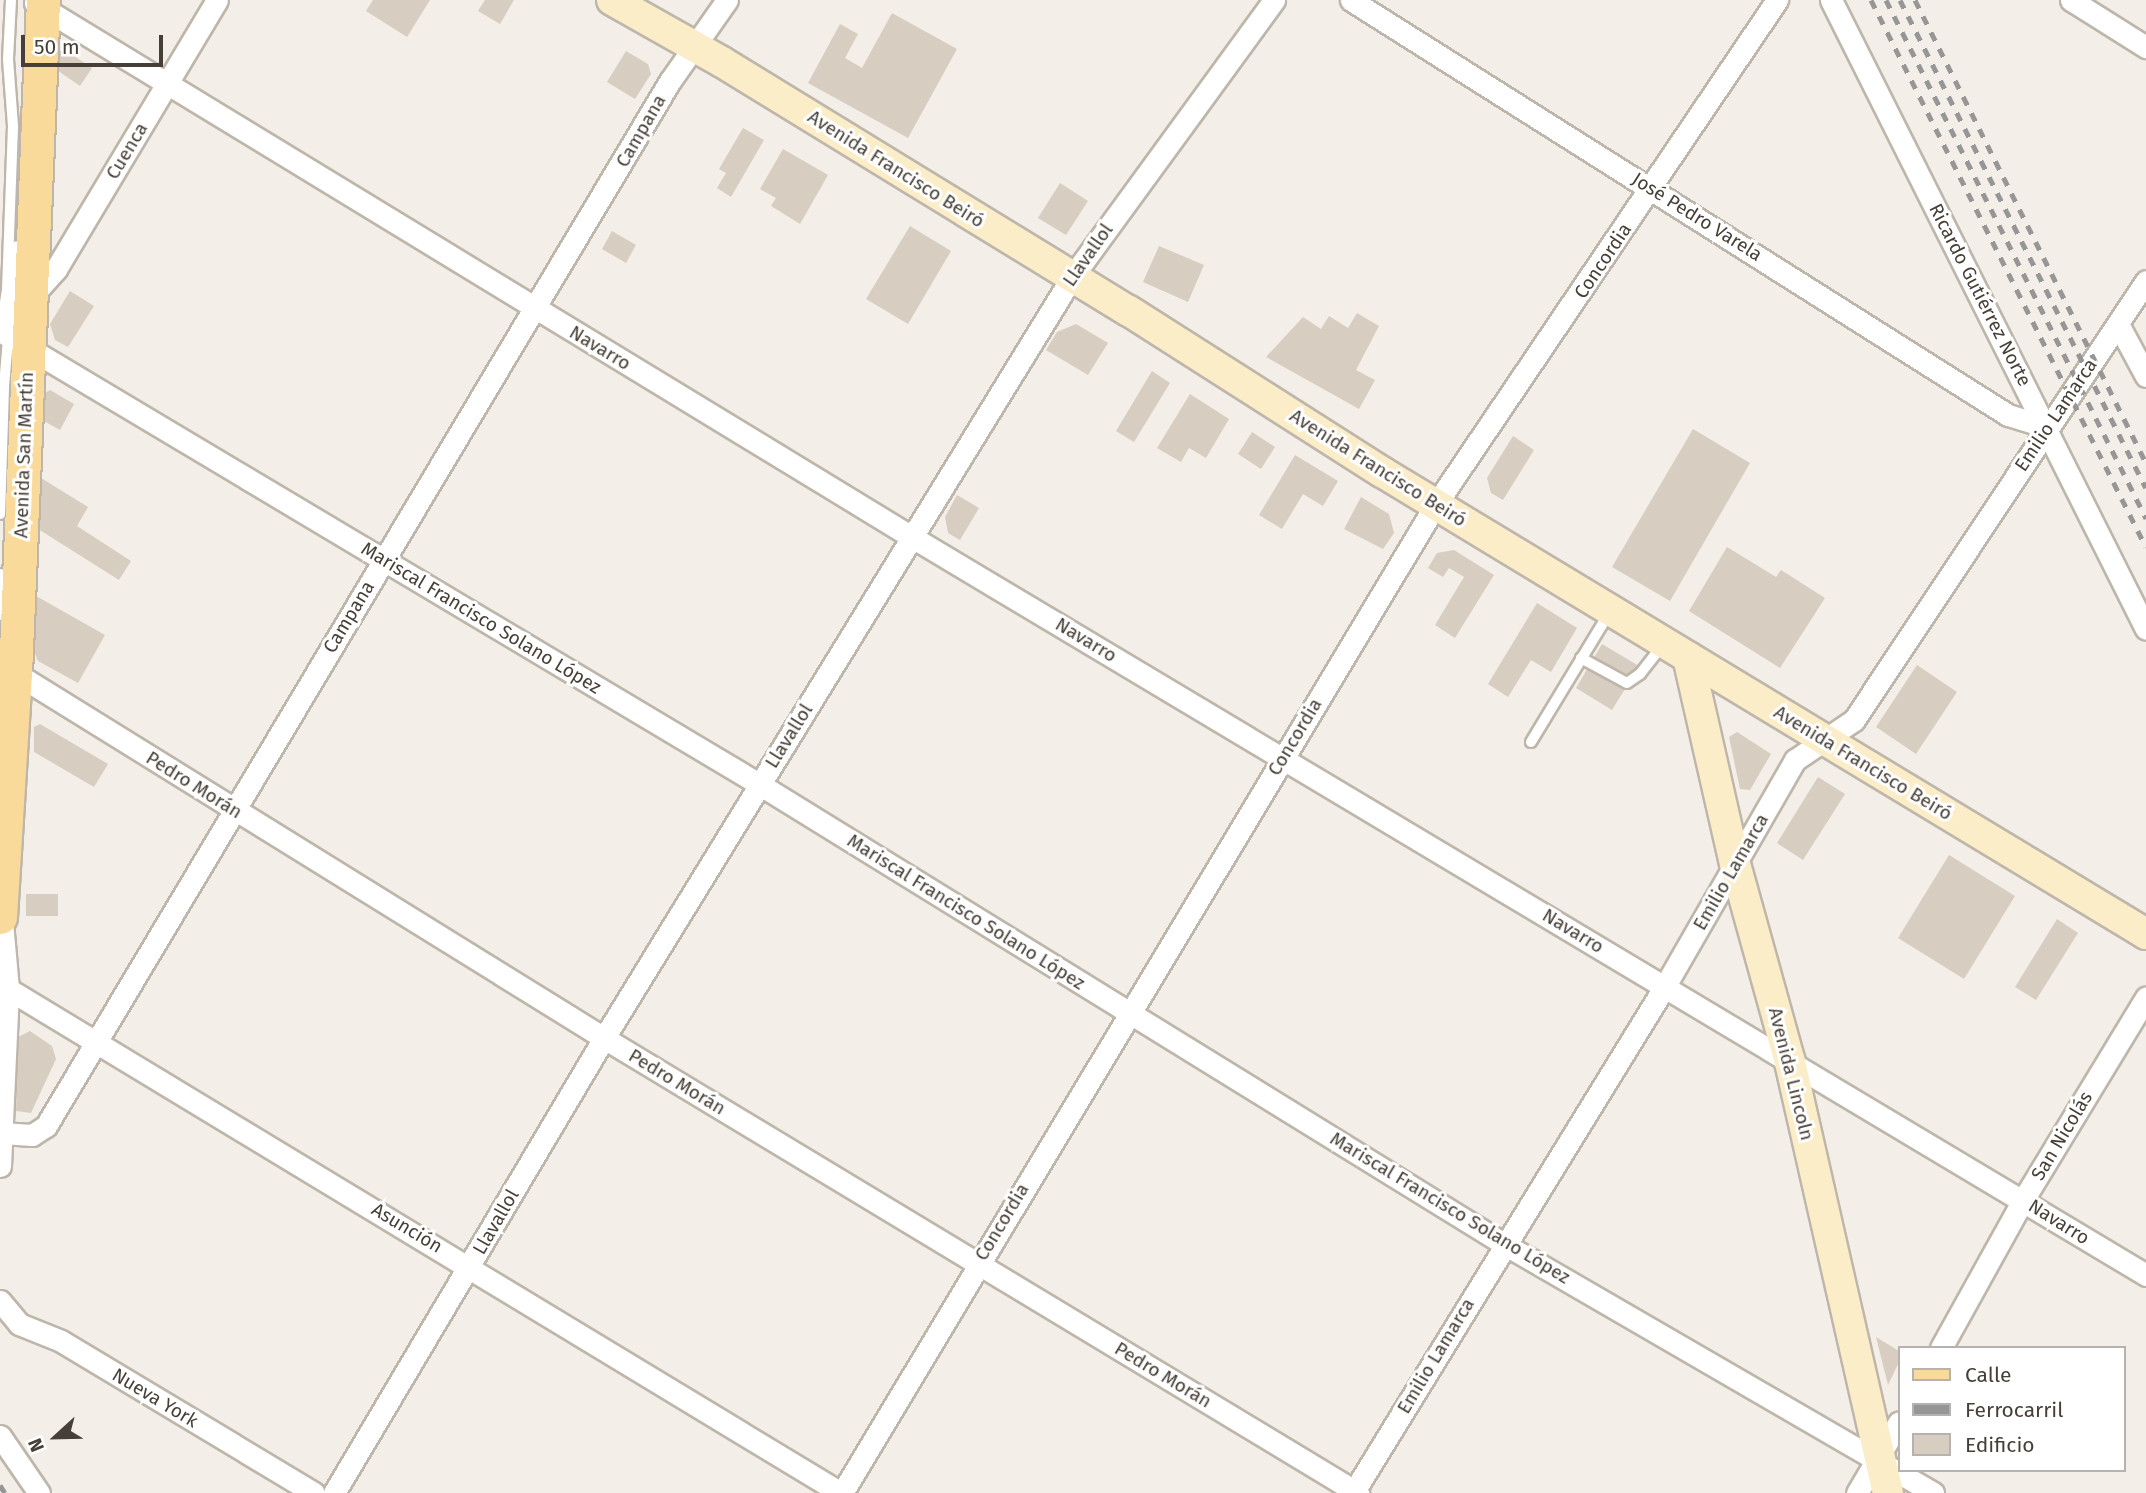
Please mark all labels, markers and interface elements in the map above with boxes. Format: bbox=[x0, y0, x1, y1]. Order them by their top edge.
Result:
scale bar bbox=[24, 21, 166, 65]
text: 50 m bbox=[34, 34, 80, 60]
street label: Campana bbox=[611, 91, 671, 171]
street label: Avenida Francisco Beiró bbox=[804, 105, 988, 233]
street label: Cuenca bbox=[101, 119, 153, 183]
street label: José Pedro Varela bbox=[1628, 168, 1766, 266]
street label: Ricardo Gutiérrez Norte bbox=[1924, 200, 2036, 390]
street label: Llavallol bbox=[1058, 219, 1118, 291]
street label: Concordia bbox=[1569, 219, 1637, 303]
street label: Navarro bbox=[565, 321, 635, 375]
street label: Emilio Lamarca bbox=[2010, 354, 2102, 476]
street label: Avenida San Martín bbox=[10, 371, 38, 539]
street label: Avenida Francisco Beiró bbox=[1286, 404, 1470, 532]
street label: Mariscal Francisco Solano López bbox=[357, 537, 605, 699]
street label: Campana bbox=[319, 577, 379, 657]
street label: Navarro bbox=[1051, 613, 1121, 667]
street label: Concordia bbox=[1263, 694, 1327, 780]
street label: Llavallol bbox=[760, 700, 818, 772]
street label: Avenida Francisco Beiró bbox=[1770, 701, 1956, 825]
street label: Pedro Morán bbox=[142, 746, 246, 824]
street label: Emilio Lamarca bbox=[1688, 810, 1774, 934]
street label: Mariscal Francisco Solano López bbox=[843, 829, 1089, 995]
street label: Navarro bbox=[1538, 904, 1608, 958]
street label: Avenida Lincoln bbox=[1763, 1005, 1819, 1143]
street label: Pedro Morán bbox=[624, 1044, 730, 1120]
street label: San Nicolás bbox=[2027, 1087, 2097, 1185]
street label: Mariscal Francisco Solano López bbox=[1326, 1127, 1574, 1289]
street label: Concordia bbox=[970, 1179, 1034, 1265]
street label: Llavallol bbox=[468, 1185, 524, 1259]
street label: Navarro bbox=[2024, 1194, 2094, 1250]
street label: Asunción bbox=[367, 1198, 447, 1258]
street label: Emilio Lamarca bbox=[1393, 1294, 1479, 1418]
street label: Pedro Morán bbox=[1110, 1337, 1216, 1413]
legend bbox=[1898, 1346, 2125, 1472]
text: Calle bbox=[1965, 1362, 2011, 1388]
street label: Nueva York bbox=[108, 1363, 202, 1433]
text: Ferrocarril bbox=[1965, 1397, 2063, 1423]
north arrow bbox=[21, 1402, 91, 1472]
text: Edificio bbox=[1965, 1432, 2035, 1458]
text: N bbox=[23, 1435, 49, 1455]

